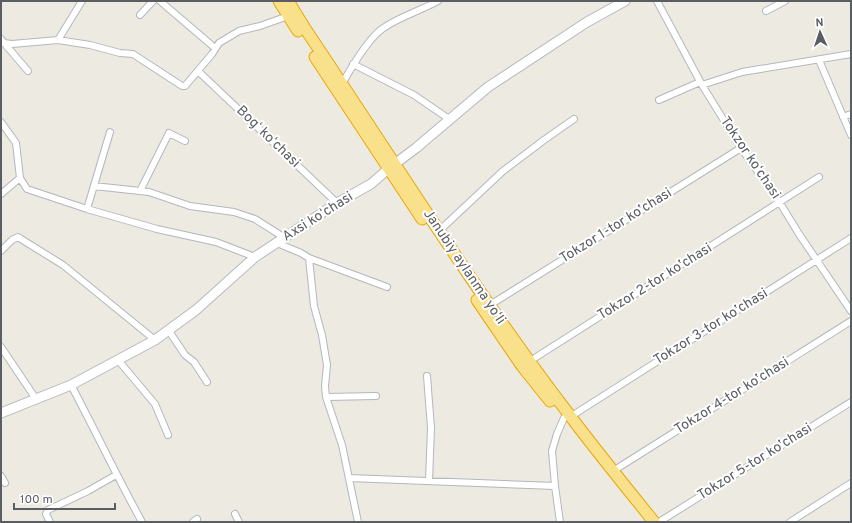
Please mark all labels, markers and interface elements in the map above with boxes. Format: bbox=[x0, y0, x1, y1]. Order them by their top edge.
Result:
north arrow bbox=[800, 12, 840, 52]
text: N bbox=[815, 16, 824, 30]
street label: Bogʻ koʻchasi bbox=[233, 102, 303, 172]
street label: Tokzor koʻchasi bbox=[716, 113, 784, 203]
street label: Tokzor 1-tor koʼchasi bbox=[557, 185, 675, 267]
street label: Axsi koʻchasi bbox=[279, 189, 357, 245]
street label: Janubiy aylanma yoʻli bbox=[419, 206, 509, 328]
street label: Tokzor 2-tor koʼchasi bbox=[595, 240, 715, 324]
street label: Tokzor 3-tor koʼchasi bbox=[651, 285, 771, 369]
street label: Tokzor 4-tor koʼchasi bbox=[672, 354, 792, 438]
street label: Tokzor 5-tor koʼchasi bbox=[695, 420, 815, 504]
scale bar bbox=[14, 485, 115, 511]
text: 100 m bbox=[20, 492, 53, 508]

